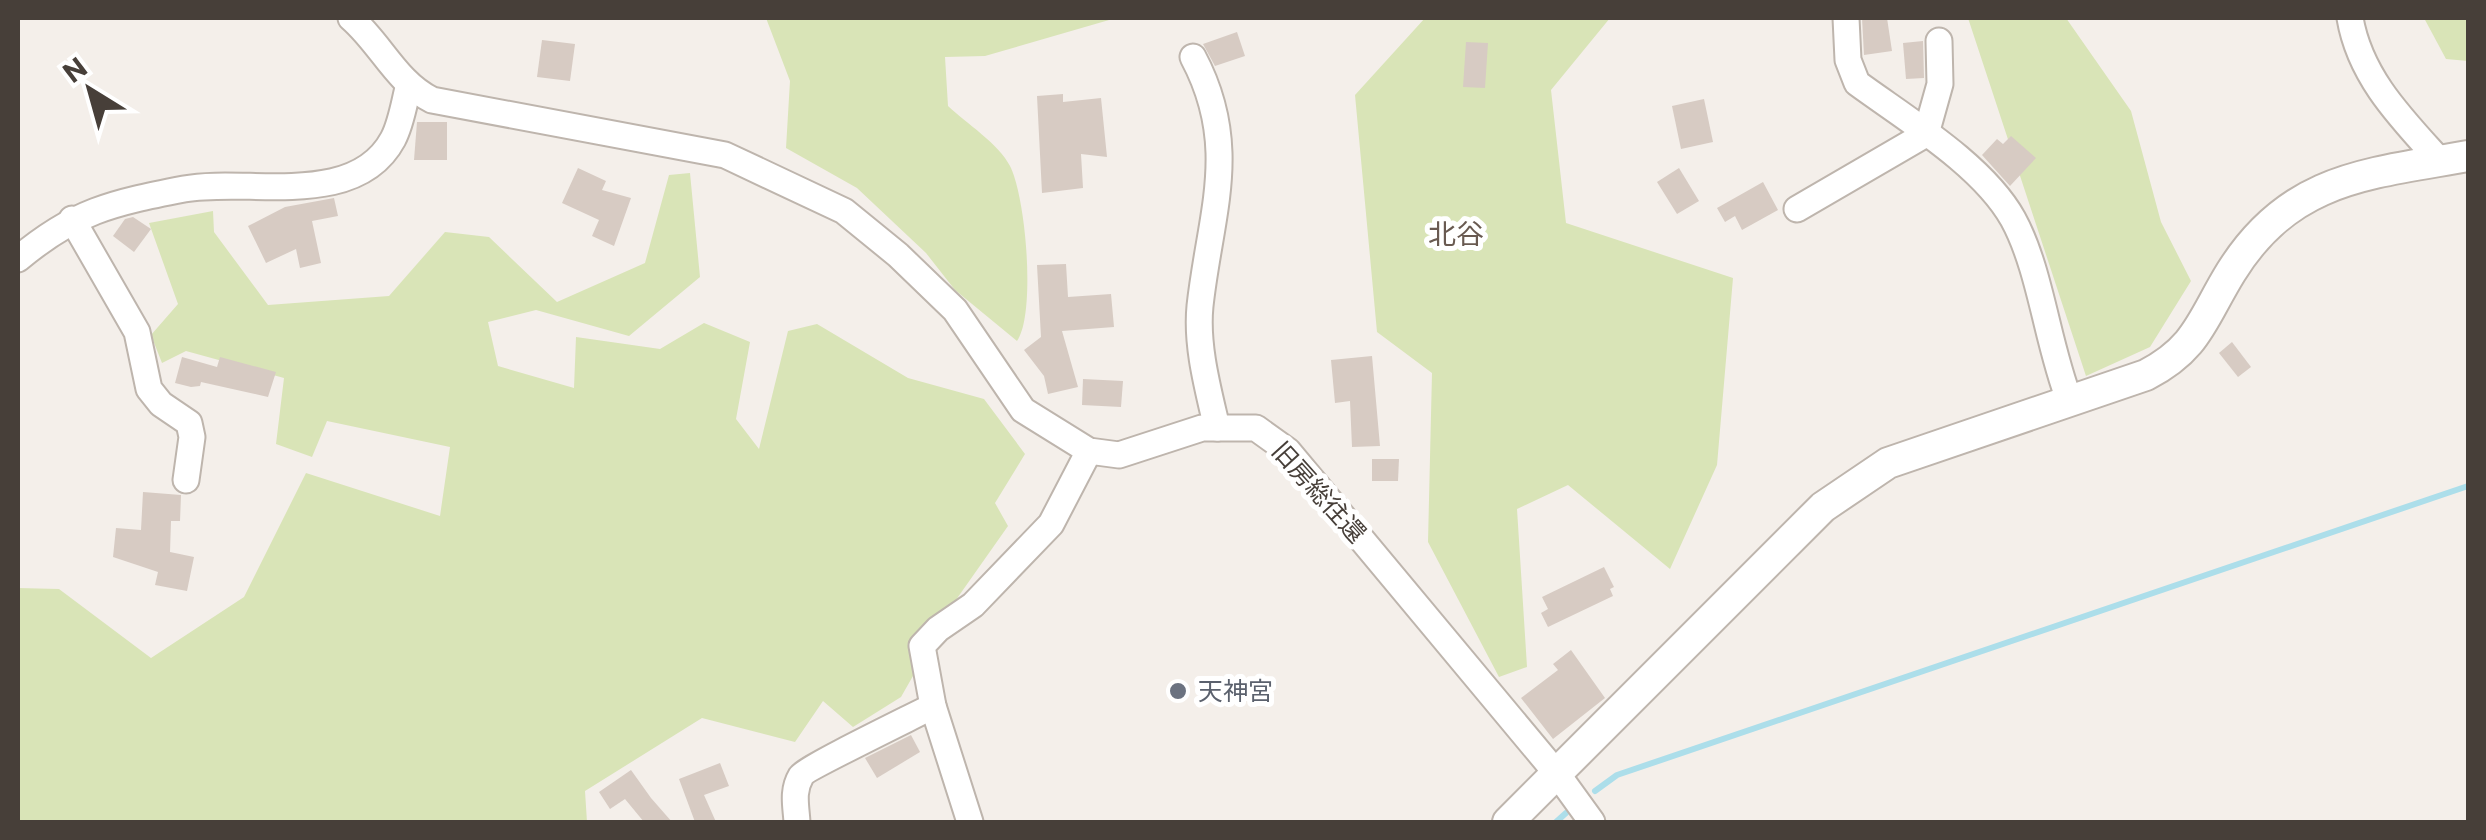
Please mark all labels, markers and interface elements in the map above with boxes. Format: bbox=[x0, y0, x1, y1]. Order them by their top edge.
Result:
north arrow bbox=[40, 40, 140, 140]
text: N bbox=[56, 49, 93, 89]
district label: 北谷 bbox=[1428, 216, 1484, 250]
street label: 旧房総往還 bbox=[1267, 435, 1373, 548]
place label: 天神宮 bbox=[1198, 675, 1273, 705]
marker: 天神宮 bbox=[1167, 680, 1189, 702]

